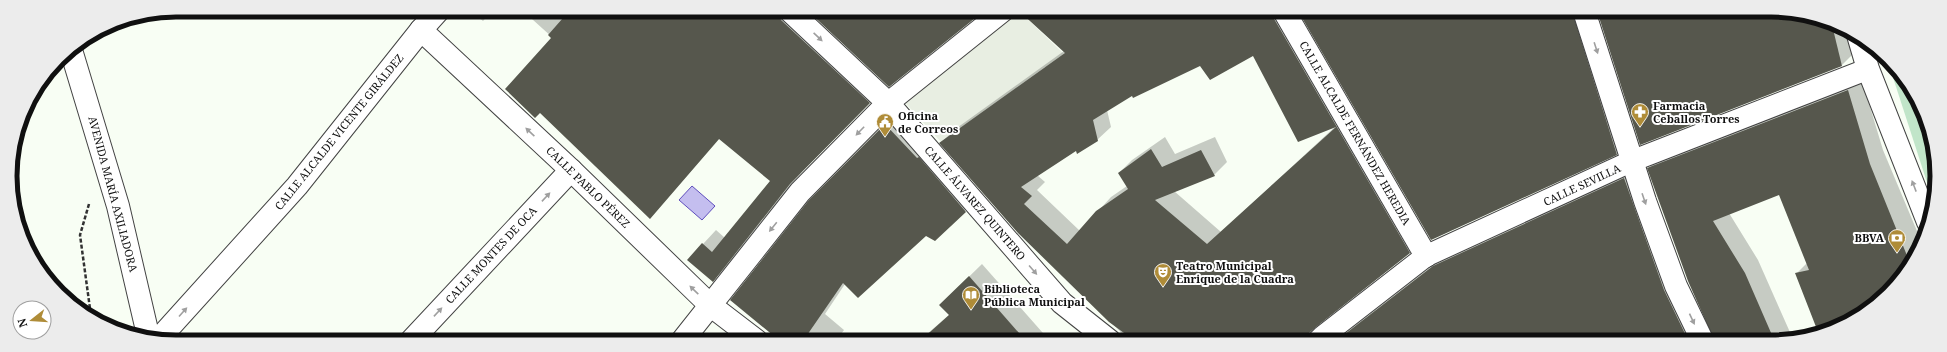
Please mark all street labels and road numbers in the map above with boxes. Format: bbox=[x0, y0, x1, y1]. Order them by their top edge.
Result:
street label: CALLE ALCALDE FERNÁNDEZ HEREDIA bbox=[1296, 38, 1415, 228]
street label: CALLE ALCALDE VICENTE GIRÁLDEZ bbox=[271, 50, 407, 213]
street label: AVENIDA MARÍA AXILIADORA bbox=[85, 114, 142, 274]
street label: CALLE ÁLVAREZ QUINTERO bbox=[922, 142, 1029, 263]
street label: CALLE PABLO PÉREZ bbox=[543, 143, 634, 231]
street label: CALLE SEVILLA bbox=[1541, 160, 1623, 209]
street label: CALLE MONTES DE OCA bbox=[442, 203, 540, 306]

